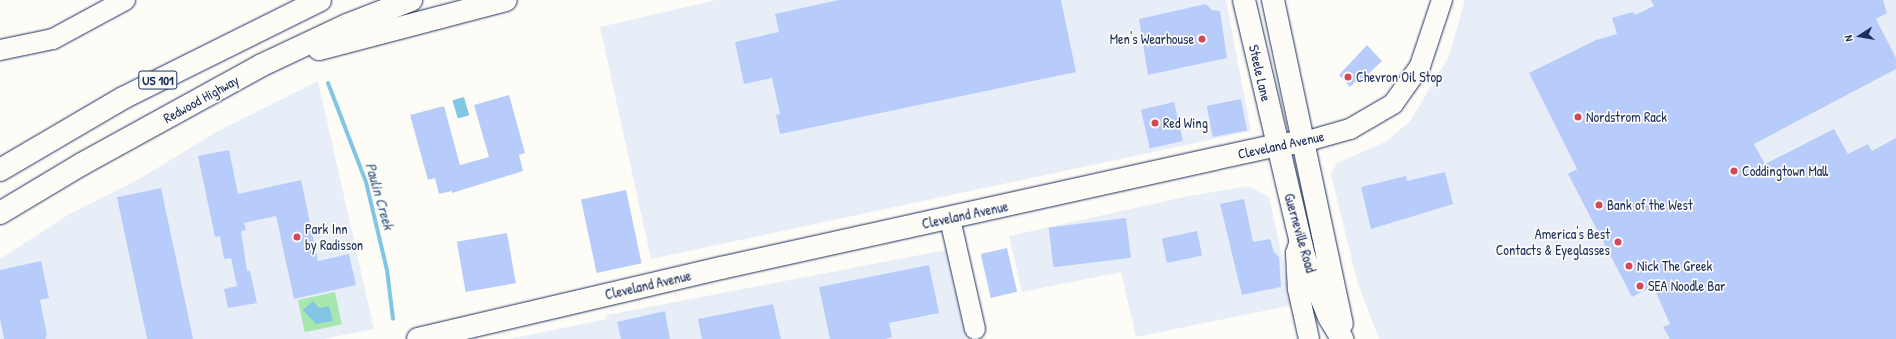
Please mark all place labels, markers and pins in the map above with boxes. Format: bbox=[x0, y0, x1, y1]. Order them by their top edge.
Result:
place label: Men's Wearhouse bbox=[1110, 31, 1194, 47]
marker: Men's Wearhouse bbox=[1197, 34, 1207, 44]
place label: Chevron Oil Stop bbox=[1356, 69, 1442, 85]
marker: Chevron Oil Stop bbox=[1343, 72, 1353, 82]
place label: Nordstrom Rack bbox=[1586, 109, 1667, 125]
marker: Nordstrom Rack bbox=[1573, 112, 1583, 122]
place label: Red Wing bbox=[1163, 115, 1208, 131]
marker: Red Wing bbox=[1150, 118, 1160, 128]
place label: Coddingtown Mall bbox=[1742, 163, 1828, 179]
marker: Coddingtown Mall bbox=[1729, 166, 1739, 176]
place label: Bank of the West bbox=[1607, 197, 1693, 213]
marker: Bank of the West bbox=[1594, 200, 1604, 210]
place label: Park Inn by Radisson bbox=[305, 221, 363, 254]
place label: America's Best Contacts & Eyeglasses bbox=[1496, 226, 1610, 258]
marker: Park Inn by Radisson bbox=[292, 232, 302, 242]
marker: America's Best Contacts & Eyeglasses bbox=[1613, 237, 1623, 247]
place label: Nick The Greek bbox=[1637, 258, 1712, 274]
marker: Nick The Greek bbox=[1624, 261, 1634, 271]
place label: SEA Noodle Bar bbox=[1648, 278, 1725, 294]
marker: SEA Noodle Bar bbox=[1635, 281, 1645, 291]

